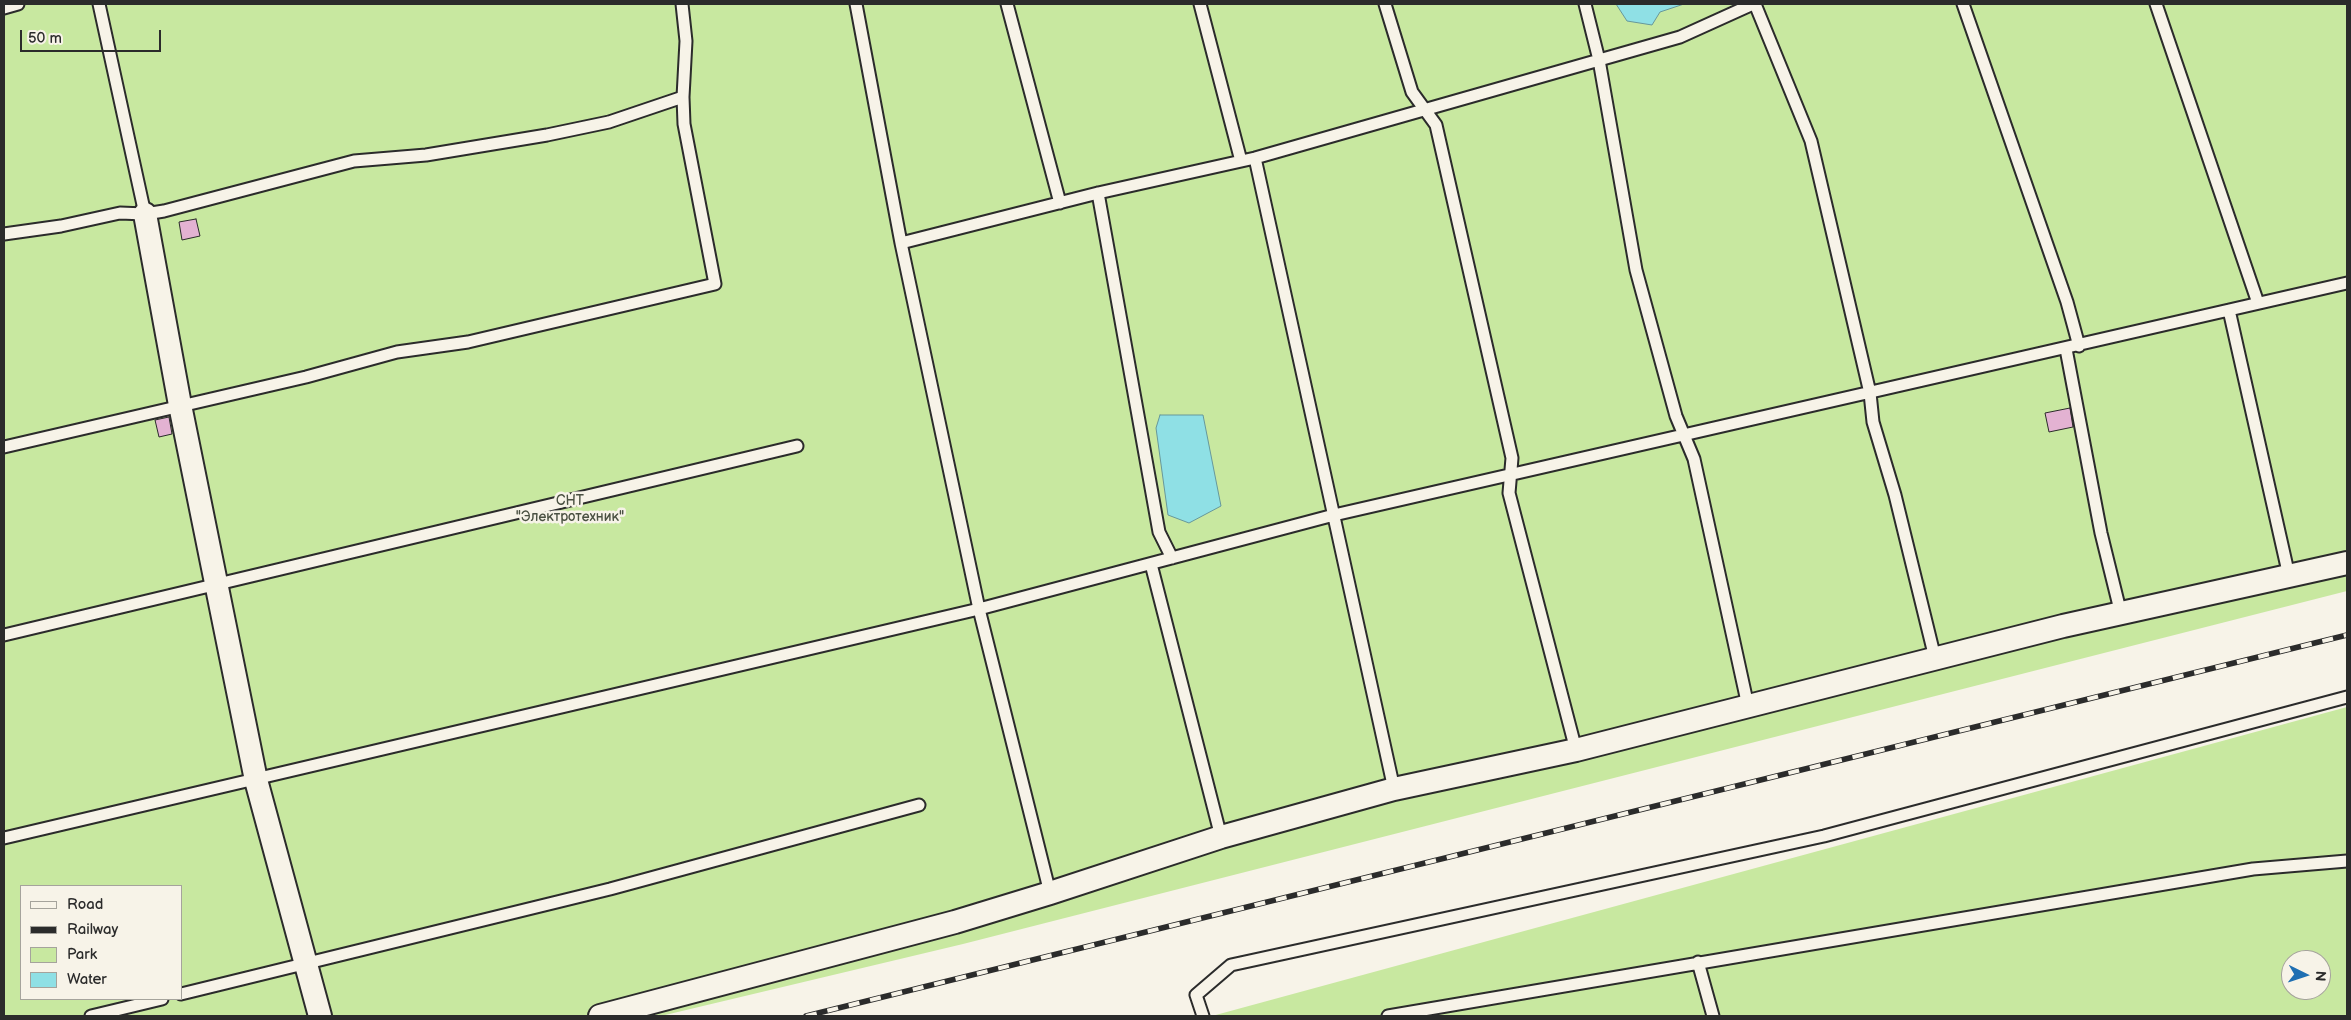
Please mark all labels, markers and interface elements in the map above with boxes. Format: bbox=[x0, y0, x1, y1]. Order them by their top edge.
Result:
scale bar bbox=[22, 20, 164, 52]
text: 50 m bbox=[28, 29, 62, 48]
park label: СНТ "Электротехник" bbox=[516, 493, 624, 526]
legend bbox=[20, 885, 182, 1000]
text: Road bbox=[67, 895, 103, 914]
text: Railway bbox=[67, 920, 118, 939]
text: Park bbox=[67, 945, 97, 964]
north arrow bbox=[2281, 950, 2331, 1000]
text: Water bbox=[67, 970, 107, 989]
text: N bbox=[2312, 970, 2329, 982]

